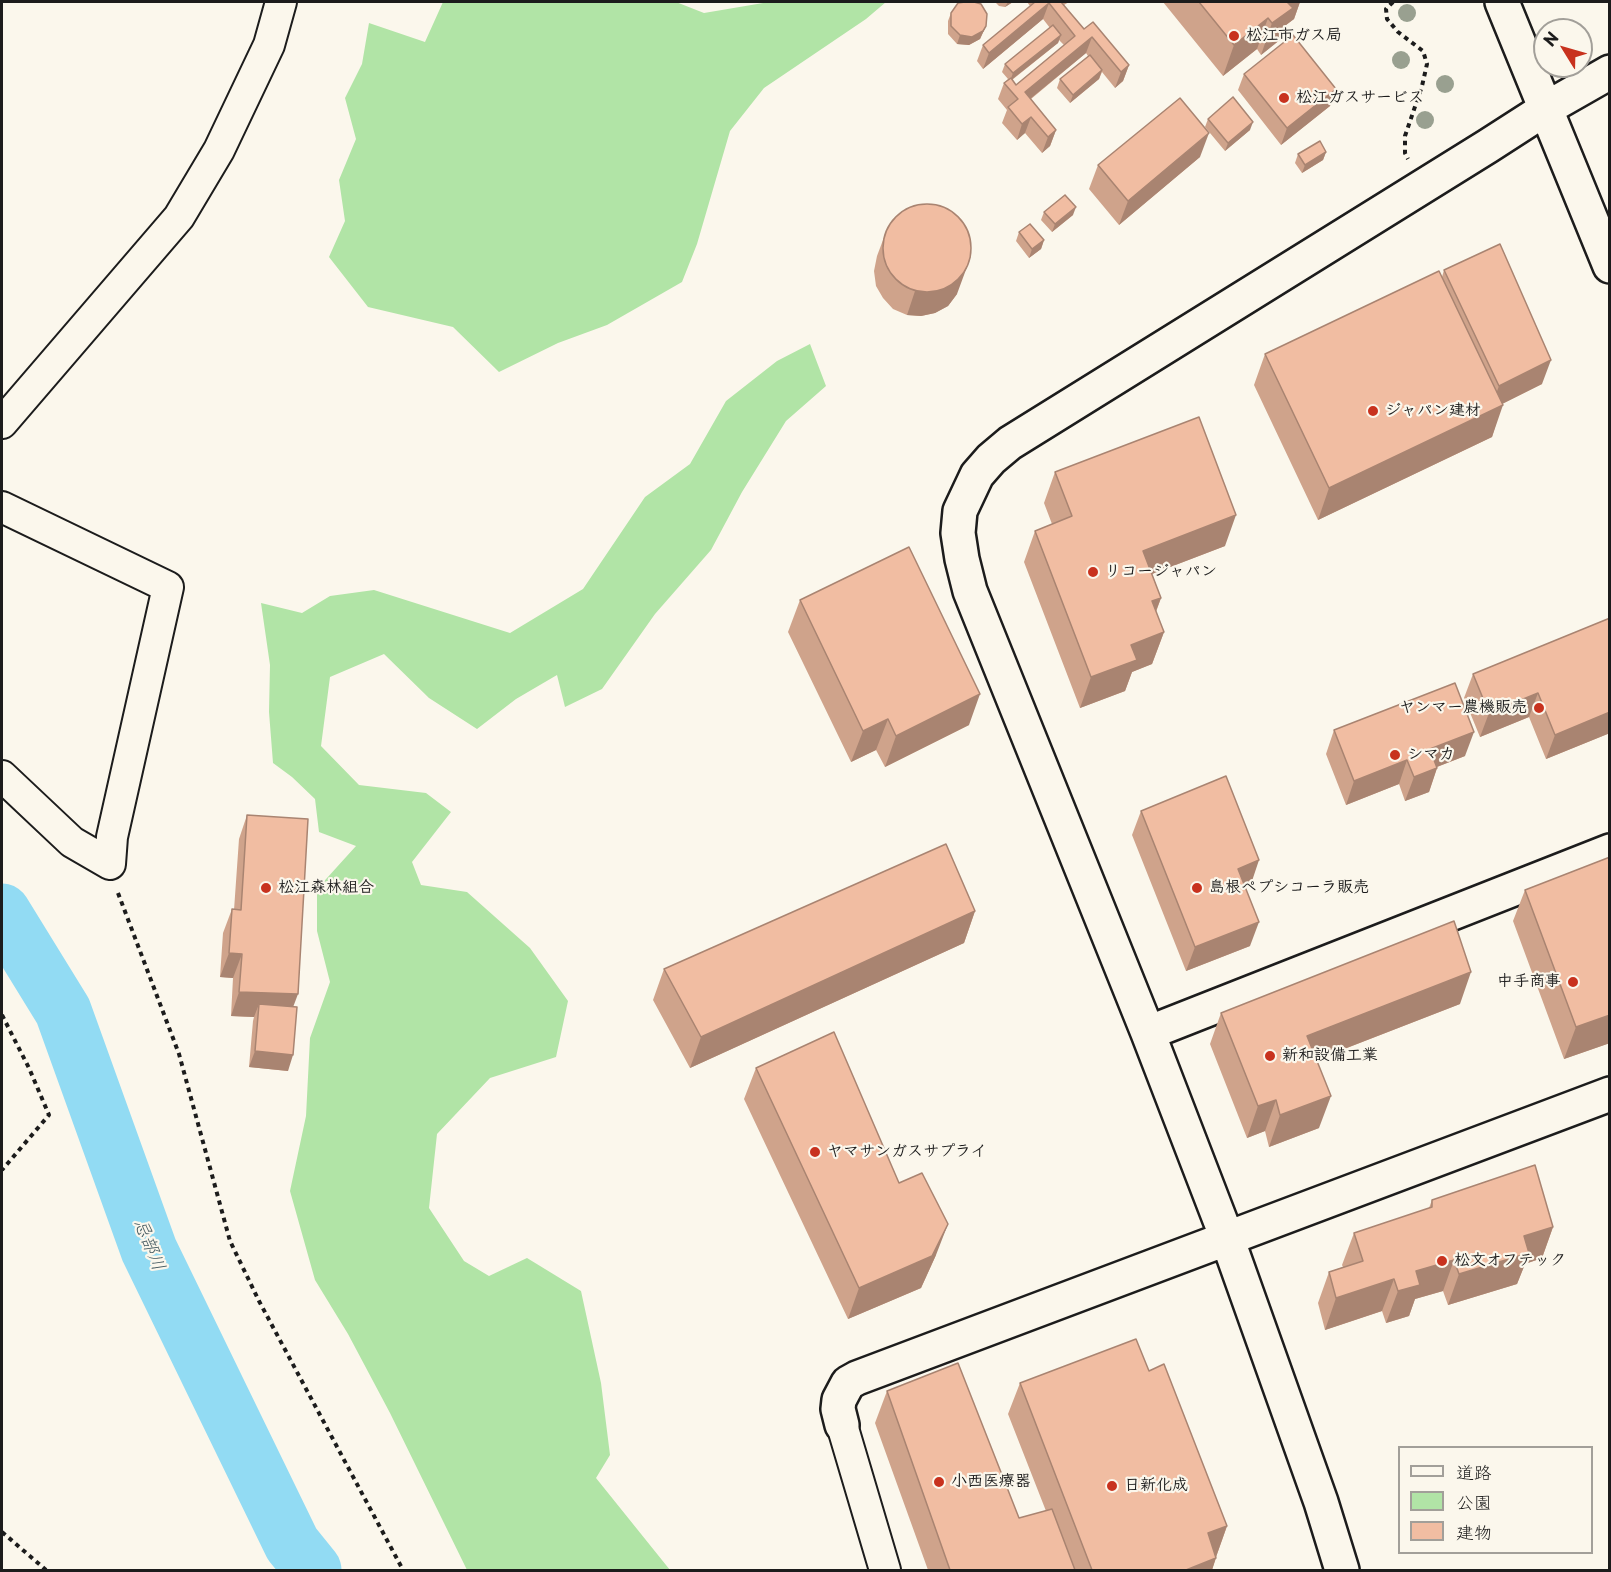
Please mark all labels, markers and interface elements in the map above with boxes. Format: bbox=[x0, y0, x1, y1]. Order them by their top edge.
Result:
north arrow bbox=[1533, 18, 1593, 78]
place label: 松江市ガス局 bbox=[1246, 26, 1342, 46]
text: N bbox=[1537, 26, 1564, 51]
marker: 松江市ガス局 bbox=[1227, 29, 1241, 43]
place label: 松江ガスサービス bbox=[1296, 88, 1424, 108]
marker: 松江ガスサービス bbox=[1277, 91, 1291, 105]
place label: ジャパン建材 bbox=[1385, 401, 1481, 421]
marker: ジャパン建材 bbox=[1366, 404, 1380, 418]
place label: リコージャパン bbox=[1105, 562, 1217, 582]
marker: リコージャパン bbox=[1086, 565, 1100, 579]
place label: ヤンマー農機販売 bbox=[1399, 698, 1527, 718]
marker: ヤンマー農機販売 bbox=[1532, 701, 1546, 715]
place label: シマカ bbox=[1407, 745, 1455, 765]
marker: シマカ bbox=[1388, 748, 1402, 762]
place label: 松江森林組合 bbox=[278, 878, 374, 898]
place label: 島根ペプシコーラ販売 bbox=[1209, 878, 1369, 898]
marker: 松江森林組合 bbox=[259, 881, 273, 895]
marker: 島根ペプシコーラ販売 bbox=[1190, 881, 1204, 895]
place label: 中手商事 bbox=[1497, 972, 1561, 992]
marker: 中手商事 bbox=[1566, 975, 1580, 989]
place label: 新和設備工業 bbox=[1282, 1046, 1378, 1066]
marker: 新和設備工業 bbox=[1263, 1049, 1277, 1063]
place label: ヤマサンガスサプライ bbox=[827, 1142, 987, 1162]
marker: ヤマサンガスサプライ bbox=[808, 1145, 822, 1159]
water label: 忌部川 bbox=[129, 1216, 169, 1274]
place label: 松文オフテック bbox=[1454, 1251, 1566, 1271]
marker: 松文オフテック bbox=[1435, 1254, 1449, 1268]
legend bbox=[1398, 1446, 1593, 1554]
text: 道路 bbox=[1456, 1458, 1492, 1485]
place label: 小西医療器 bbox=[951, 1472, 1031, 1492]
marker: 小西医療器 bbox=[932, 1475, 946, 1489]
place label: 日新化成 bbox=[1124, 1476, 1188, 1496]
marker: 日新化成 bbox=[1105, 1479, 1119, 1493]
text: 公園 bbox=[1456, 1488, 1492, 1515]
text: 建物 bbox=[1456, 1518, 1492, 1545]

